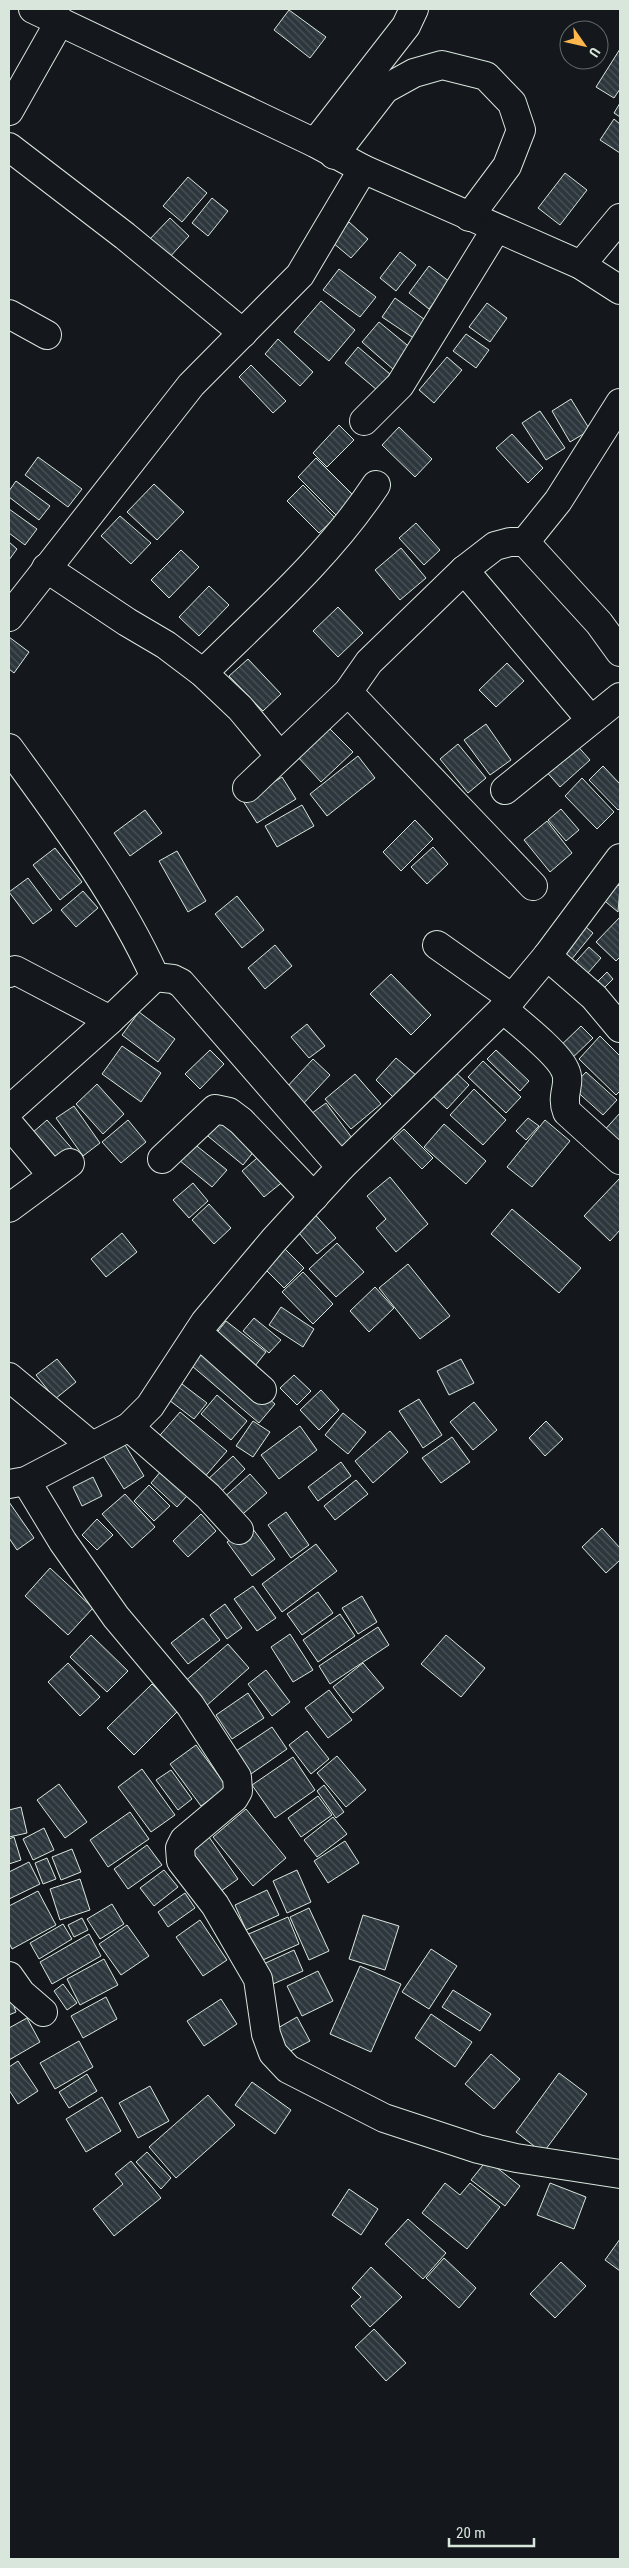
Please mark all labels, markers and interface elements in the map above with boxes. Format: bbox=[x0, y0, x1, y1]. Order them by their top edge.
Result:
north arrow bbox=[559, 20, 609, 70]
text: U bbox=[586, 44, 604, 60]
scale bar bbox=[449, 2516, 534, 2548]
text: 20 m bbox=[456, 2524, 486, 2542]

